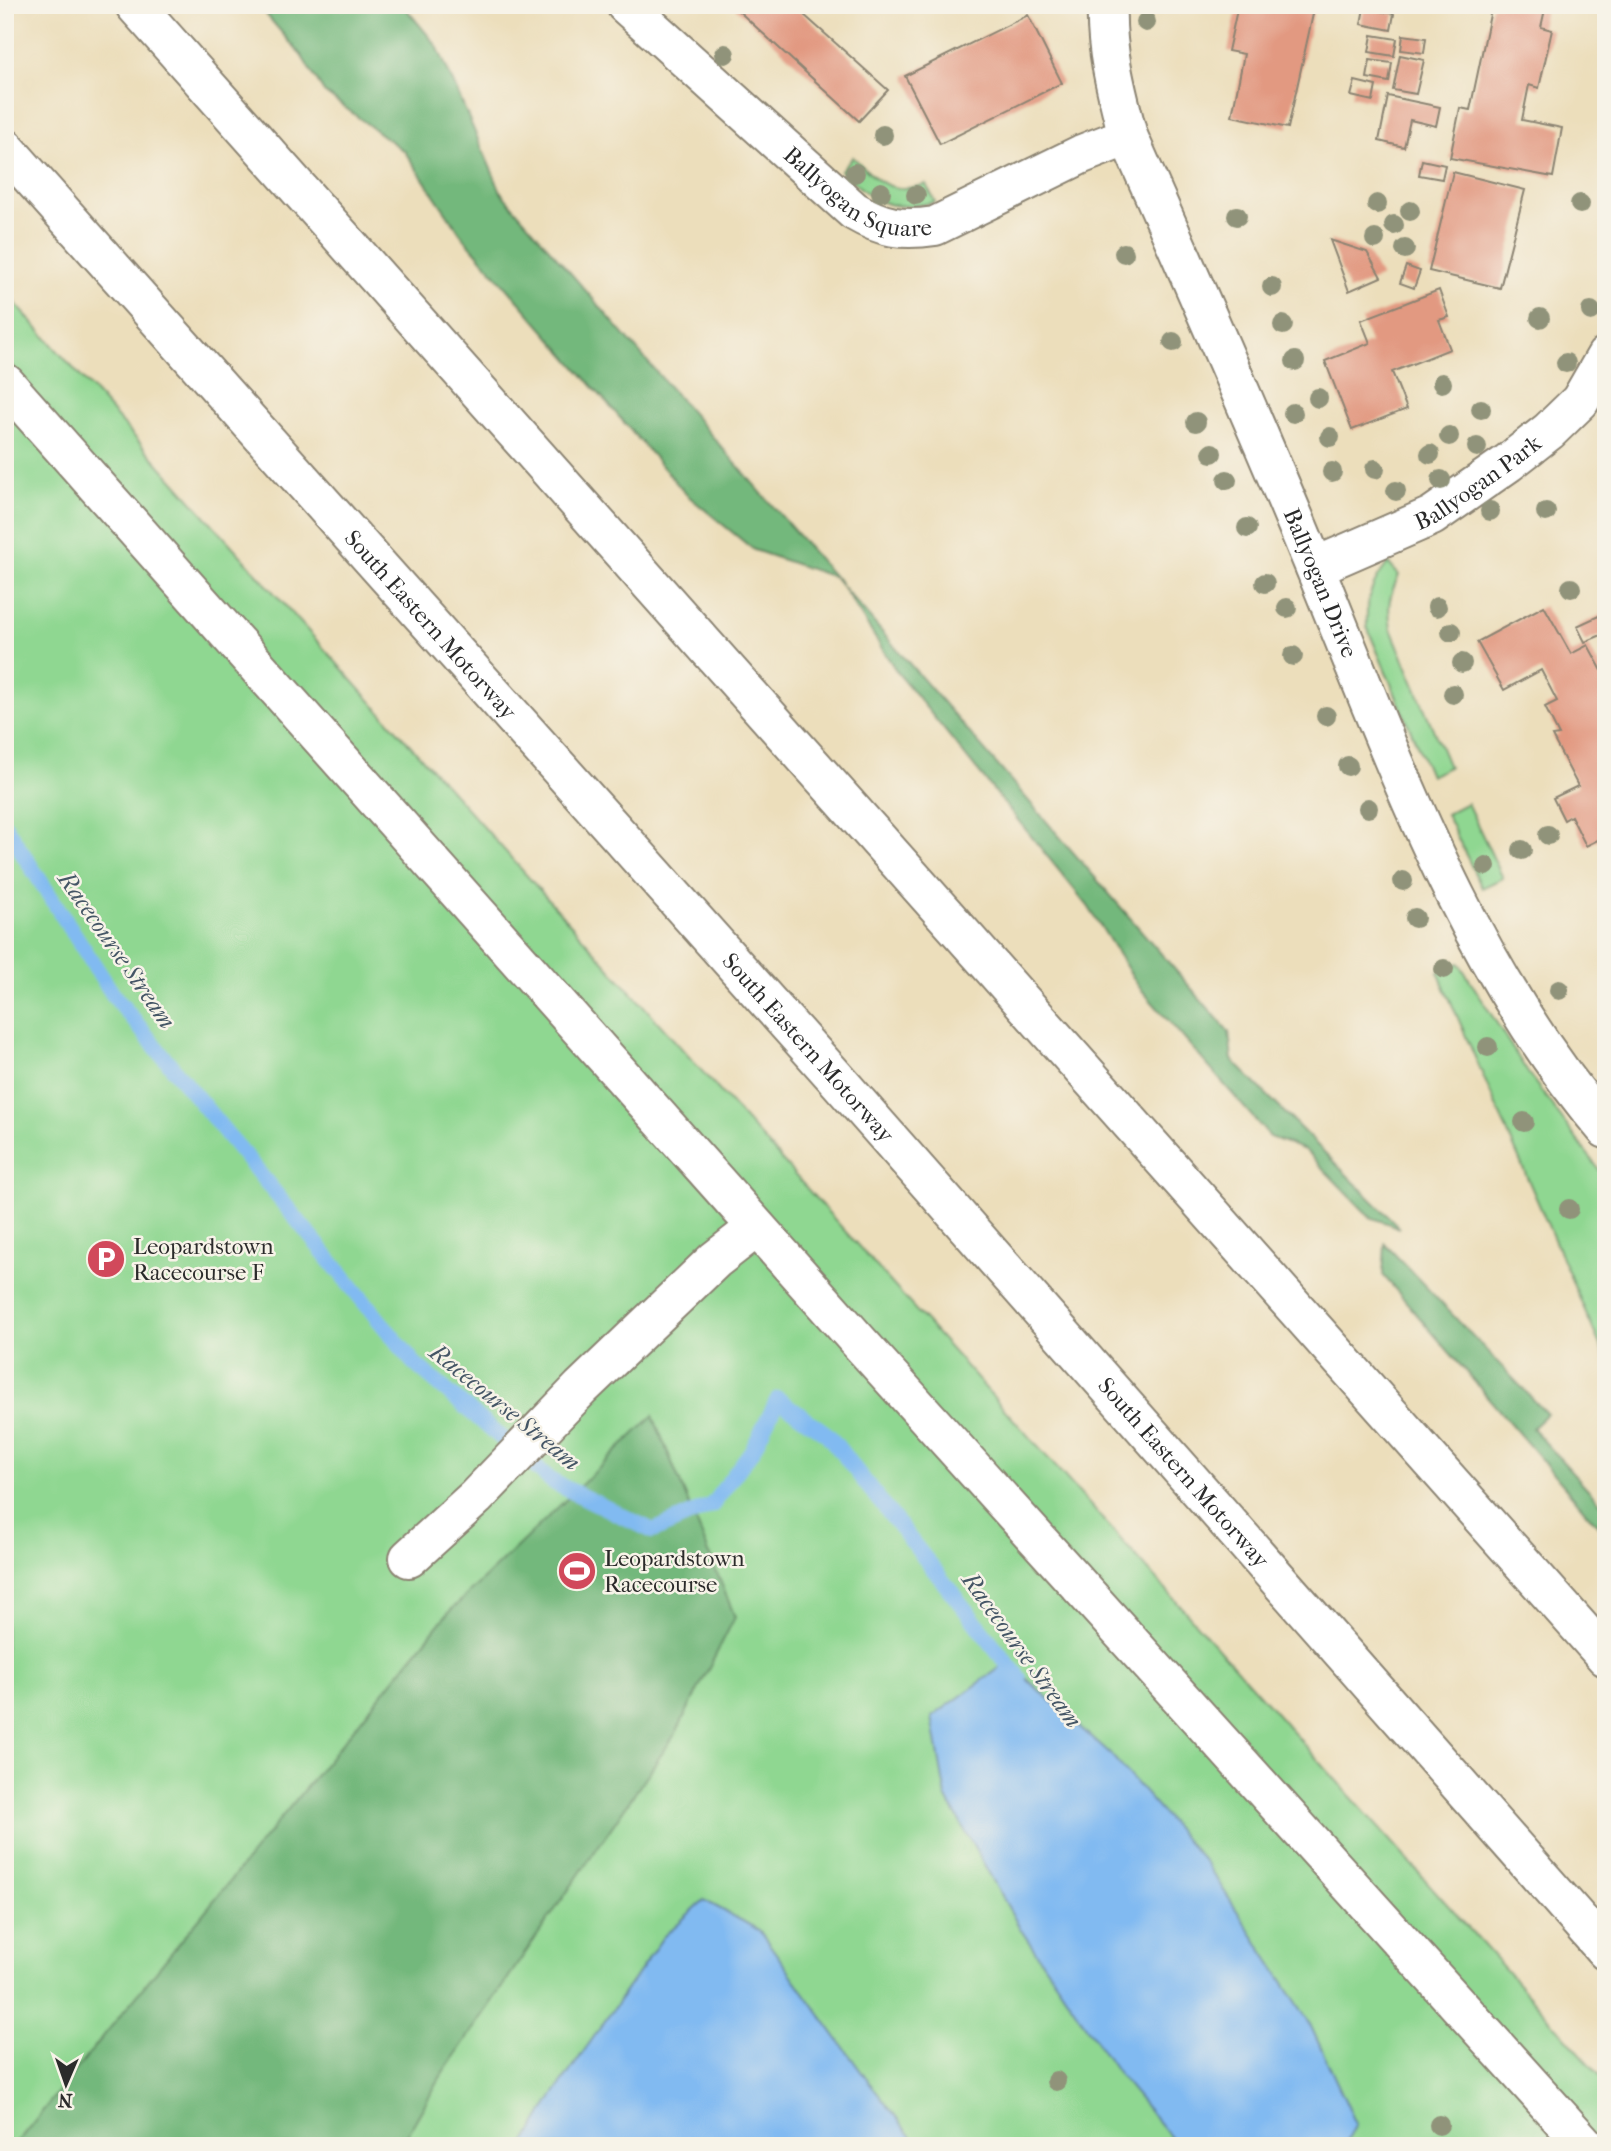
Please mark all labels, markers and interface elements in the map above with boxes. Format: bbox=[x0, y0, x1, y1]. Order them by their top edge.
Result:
street label: Ballyogan Square bbox=[778, 141, 933, 242]
street label: Ballyogan Park bbox=[1410, 429, 1547, 536]
street label: Ballyogan Drive bbox=[1278, 504, 1363, 662]
street label: South Eastern Motorway bbox=[339, 525, 522, 726]
water label: Racecourse Stream bbox=[51, 865, 182, 1034]
street label: South Eastern Motorway bbox=[717, 948, 900, 1149]
place label: Leopardstown Racecourse F bbox=[133, 1233, 274, 1286]
parking icon: Leopardstown Racecourse F bbox=[85, 1238, 127, 1280]
water label: Racecourse Stream bbox=[423, 1337, 586, 1476]
street label: South Eastern Motorway bbox=[1092, 1372, 1275, 1574]
place label: Leopardstown Racecourse bbox=[604, 1545, 745, 1598]
sports icon: Leopardstown Racecourse bbox=[556, 1550, 598, 1592]
water label: Racecourse Stream bbox=[955, 1565, 1088, 1733]
north arrow bbox=[32, 2050, 102, 2120]
text: N bbox=[57, 2089, 73, 2111]

